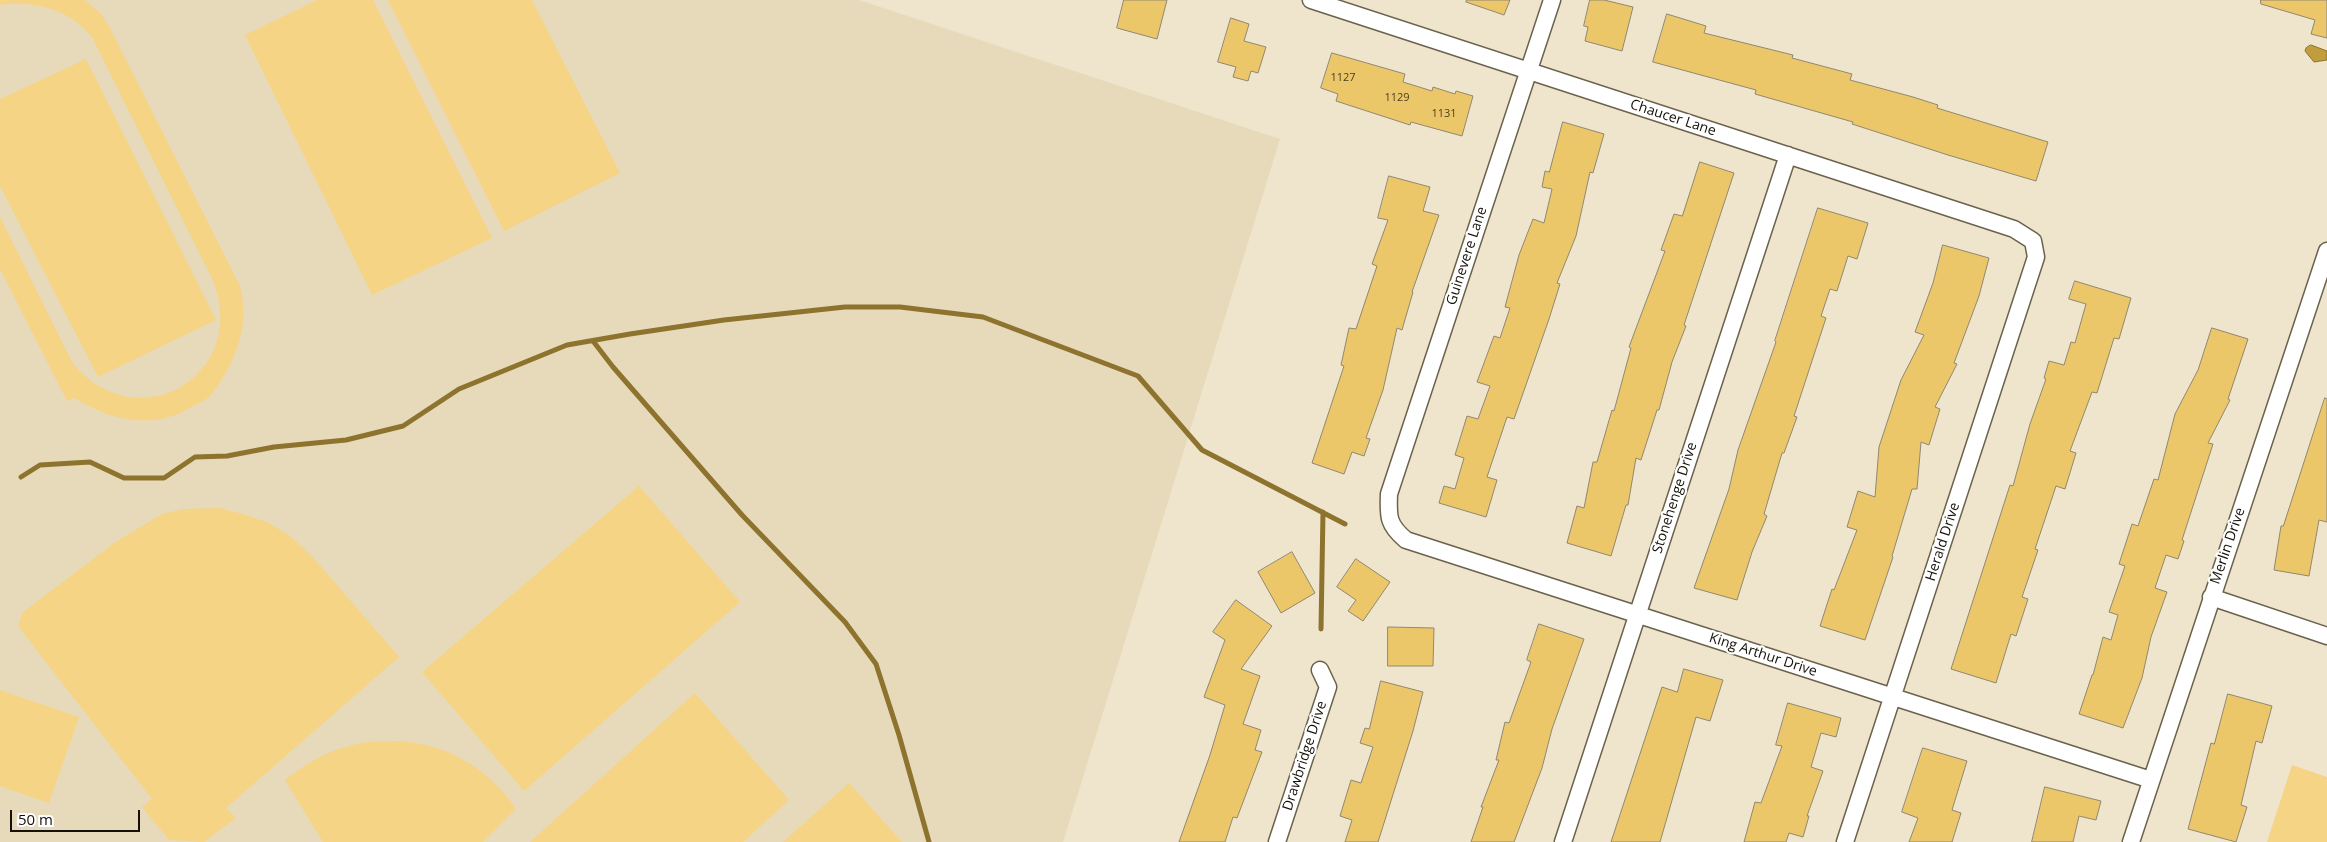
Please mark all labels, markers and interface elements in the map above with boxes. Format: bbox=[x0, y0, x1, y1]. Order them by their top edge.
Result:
house number: 1127 bbox=[1330, 71, 1356, 85]
house number: 1129 bbox=[1384, 91, 1410, 105]
street label: Chaucer Lane bbox=[1628, 96, 1718, 140]
house number: 1131 bbox=[1431, 107, 1457, 121]
street label: Guinevere Lane bbox=[1443, 205, 1491, 307]
street label: Stonehenge Drive bbox=[1649, 440, 1701, 556]
street label: Herald Drive bbox=[1922, 501, 1964, 583]
street label: Merlin Drive bbox=[2207, 506, 2249, 586]
street label: King Arthur Drive bbox=[1707, 630, 1819, 680]
street label: Drawbridge Drive bbox=[1279, 699, 1331, 813]
scale bar bbox=[12, 800, 142, 832]
text: 50 m bbox=[18, 809, 53, 829]

